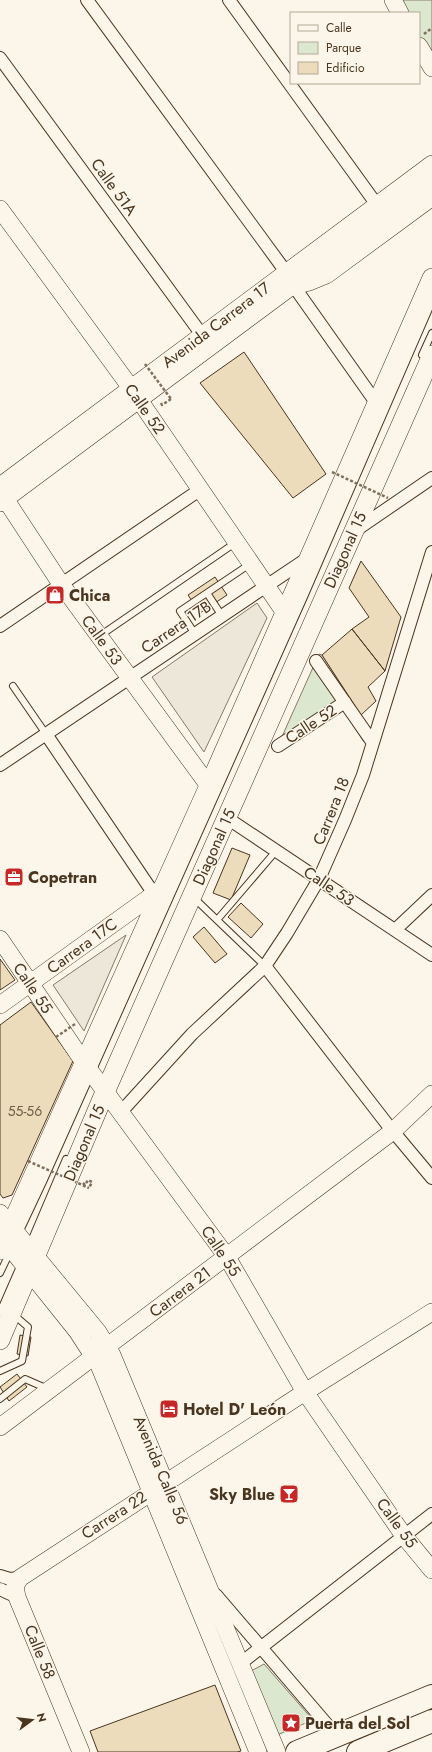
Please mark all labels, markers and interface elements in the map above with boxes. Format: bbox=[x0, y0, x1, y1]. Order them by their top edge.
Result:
legend bbox=[290, 12, 420, 84]
text: Calle bbox=[326, 19, 352, 37]
text: Parque bbox=[326, 39, 361, 57]
text: Edificio bbox=[326, 59, 365, 77]
street label: Calle 51A bbox=[85, 154, 143, 221]
street label: Avenida Carrera 17 bbox=[157, 276, 275, 373]
street label: Calle 52 bbox=[119, 379, 171, 439]
street label: Diagonal 15 bbox=[318, 508, 372, 592]
shop icon: Chica bbox=[44, 584, 66, 606]
place label: Chica bbox=[69, 584, 110, 607]
street label: Carrera 17B bbox=[136, 595, 216, 659]
street label: Calle 53 bbox=[76, 610, 128, 670]
street label: Calle 52 bbox=[281, 699, 341, 749]
street label: Carrera 18 bbox=[307, 774, 355, 848]
street label: Diagonal 15 bbox=[187, 805, 241, 889]
street label: Calle 53 bbox=[299, 861, 359, 912]
office icon: Copetran bbox=[3, 866, 25, 888]
place label: Copetran bbox=[28, 866, 97, 889]
street label: Carrera 17C bbox=[42, 913, 122, 979]
street label: Calle 55 bbox=[7, 958, 59, 1018]
house number: 55-56 bbox=[8, 1101, 42, 1121]
street label: Diagonal 15 bbox=[58, 1101, 110, 1185]
street label: Calle 55 bbox=[195, 1221, 247, 1281]
street label: Carrera 21 bbox=[144, 1261, 216, 1323]
hotel icon: Hotel D' León bbox=[158, 1398, 180, 1420]
place label: Hotel D' León bbox=[183, 1398, 286, 1421]
street label: Avenida Calle 56 bbox=[128, 1412, 194, 1528]
place label: Sky Blue bbox=[209, 1483, 275, 1506]
bar icon: Sky Blue bbox=[278, 1483, 300, 1505]
street label: Carrera 22 bbox=[77, 1485, 151, 1545]
street label: Calle 55 bbox=[371, 1493, 423, 1553]
street label: Calle 58 bbox=[19, 1621, 61, 1683]
north arrow bbox=[12, 1700, 52, 1740]
text: N bbox=[33, 1711, 51, 1724]
place icon: Puerta del Sol bbox=[280, 1712, 302, 1734]
place label: Puerta del Sol bbox=[305, 1712, 410, 1735]

